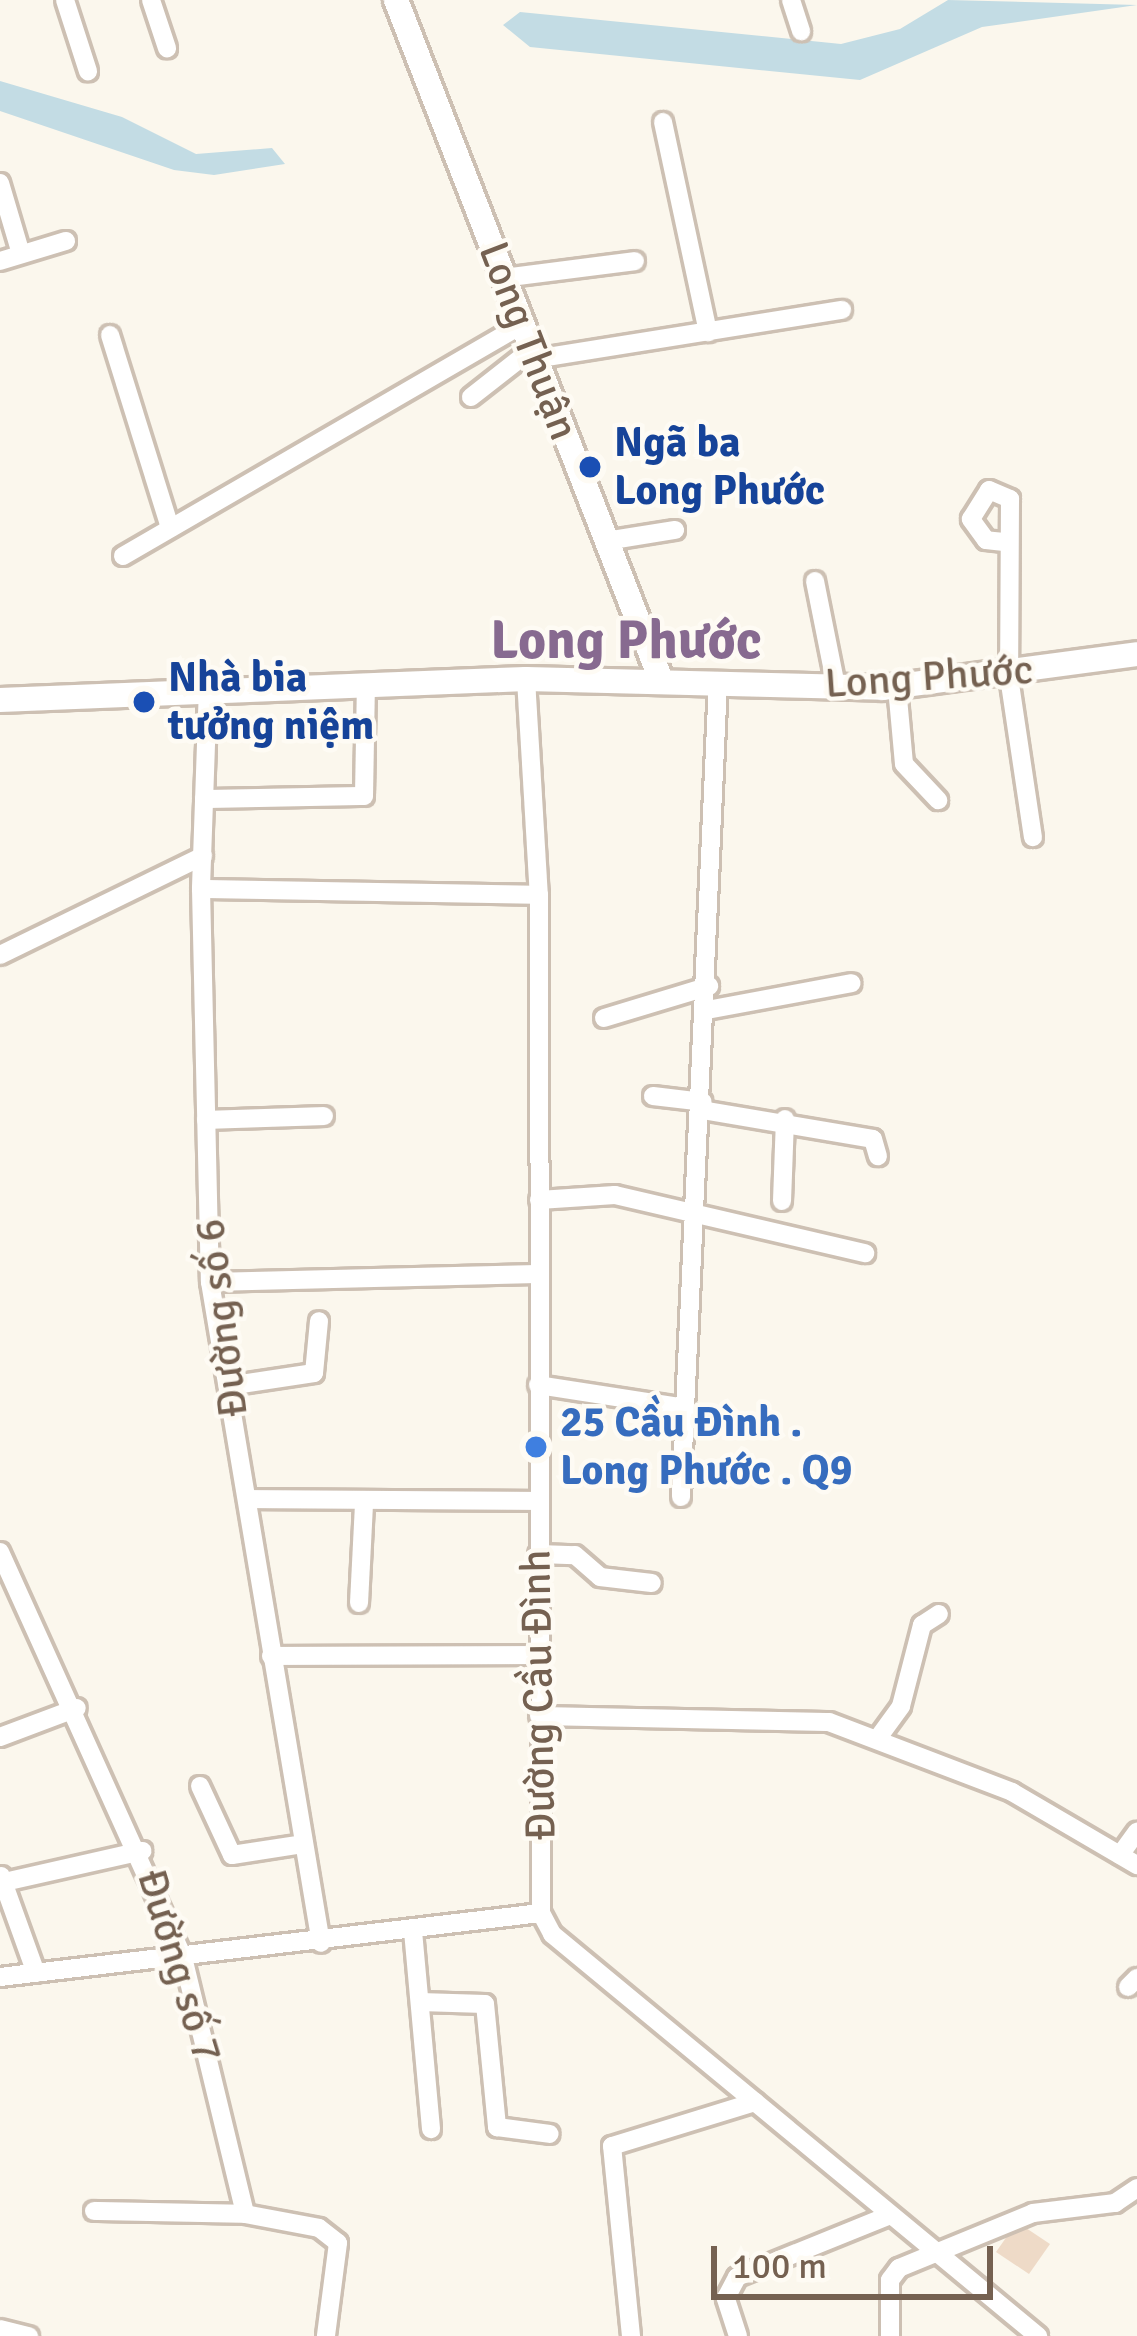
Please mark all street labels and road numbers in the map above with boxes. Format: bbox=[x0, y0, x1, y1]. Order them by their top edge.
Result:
street label: Long Thuận bbox=[467, 235, 589, 447]
street label: Long Phước bbox=[823, 645, 1035, 709]
street label: Đường số 6 bbox=[185, 1216, 259, 1420]
street label: Đường Cầu Đình bbox=[511, 1549, 567, 1841]
street label: Đường số 7 bbox=[126, 1863, 232, 2069]

